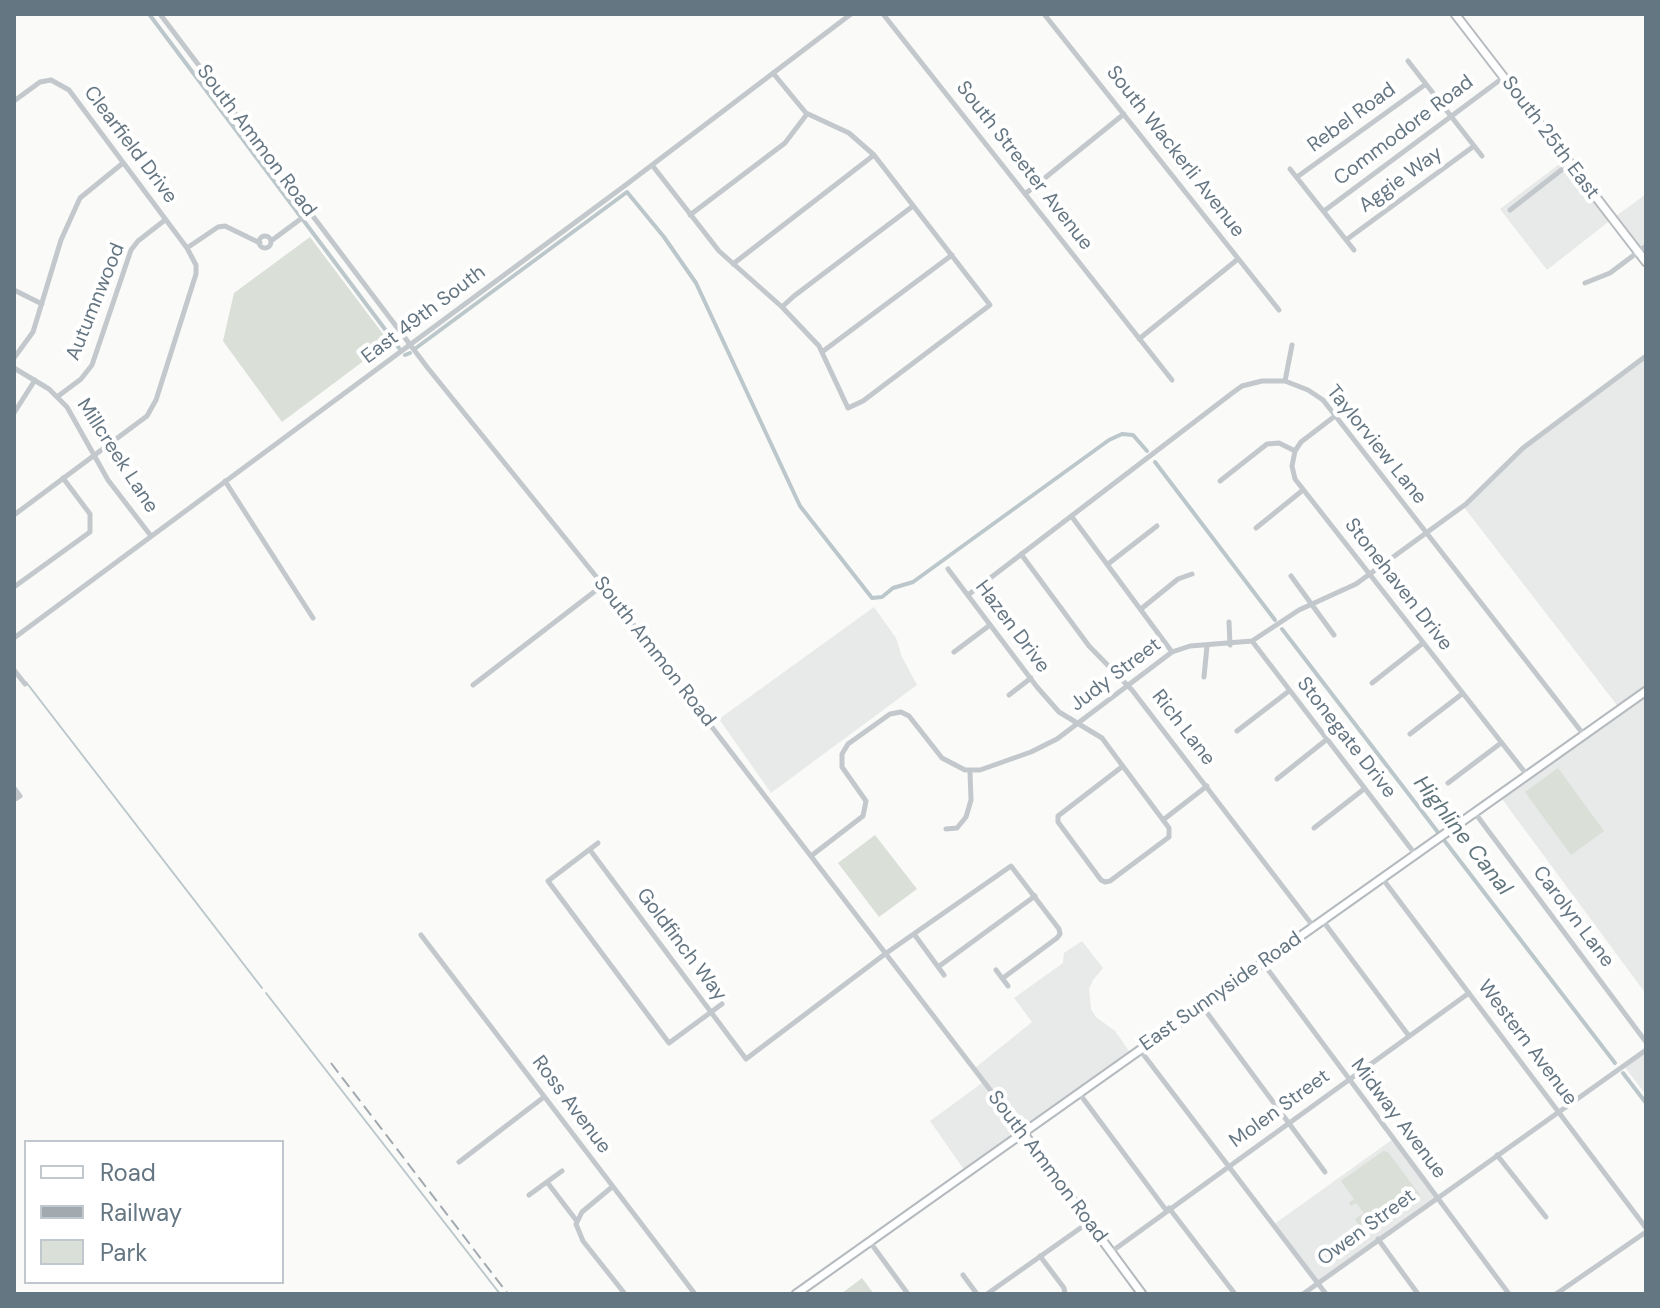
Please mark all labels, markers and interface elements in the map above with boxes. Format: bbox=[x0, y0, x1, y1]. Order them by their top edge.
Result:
street label: South Ammon Road bbox=[191, 60, 321, 222]
street label: South Wackerli Avenue bbox=[1101, 62, 1249, 242]
street label: Commodore Road bbox=[1330, 71, 1478, 191]
street label: South 25th East bbox=[1496, 72, 1604, 204]
street label: South Streeter Avenue bbox=[951, 77, 1097, 255]
street label: Rebel Road bbox=[1303, 78, 1401, 158]
street label: Clearfield Drive bbox=[78, 82, 182, 208]
street label: Aggie Way bbox=[1355, 142, 1447, 218]
street label: Autumnwood bbox=[62, 240, 130, 364]
street label: East 49th South bbox=[357, 261, 491, 369]
street label: Taylorview Lane bbox=[1321, 381, 1431, 509]
street label: Millcreek Lane bbox=[71, 394, 163, 518]
street label: Stonehaven Drive bbox=[1339, 514, 1457, 656]
street label: South Ammon Road bbox=[588, 572, 720, 732]
street label: Hazen Drive bbox=[970, 576, 1054, 678]
street label: Judy Street bbox=[1066, 633, 1166, 717]
street label: Stonegate Drive bbox=[1291, 673, 1401, 803]
street label: Rich Lane bbox=[1146, 685, 1220, 771]
water label: Highline Canal bbox=[1407, 771, 1517, 901]
street label: Carolyn Lane bbox=[1527, 862, 1619, 972]
street label: Goldfinch Way bbox=[631, 884, 731, 1006]
street label: East Sunnyside Road bbox=[1136, 927, 1306, 1057]
street label: Western Avenue bbox=[1472, 976, 1582, 1110]
street label: Ross Avenue bbox=[526, 1051, 616, 1159]
street label: Midway Avenue bbox=[1345, 1054, 1451, 1184]
street label: Molen Street bbox=[1225, 1065, 1335, 1153]
street label: South Ammon Road bbox=[982, 1086, 1112, 1248]
legend bbox=[24, 1140, 284, 1284]
text: Road bbox=[100, 1157, 156, 1188]
street label: Owen Street bbox=[1313, 1184, 1421, 1272]
text: Railway bbox=[100, 1197, 182, 1228]
text: Park bbox=[100, 1237, 147, 1268]

